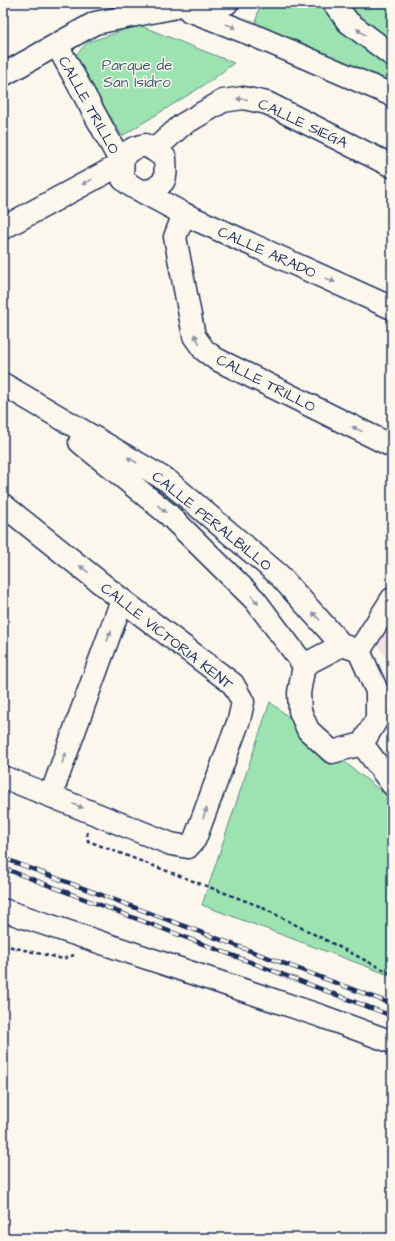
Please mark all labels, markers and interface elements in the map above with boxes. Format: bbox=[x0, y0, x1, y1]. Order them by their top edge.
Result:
one-way arrow bbox=[225, 24, 237, 30]
one-way arrow bbox=[356, 28, 366, 36]
street label: CALLE TRILLO bbox=[53, 52, 124, 158]
park label: Parque de San Isidro bbox=[102, 55, 172, 93]
street label: CALLE SIEGA bbox=[255, 94, 351, 154]
one-way arrow bbox=[235, 96, 248, 102]
one-way arrow bbox=[81, 179, 93, 186]
street label: CALLE ARADO bbox=[214, 221, 319, 284]
one-way arrow bbox=[324, 277, 335, 283]
one-way arrow bbox=[193, 333, 200, 345]
street label: CALLE TRILLO bbox=[212, 349, 319, 418]
one-way arrow bbox=[351, 426, 363, 432]
one-way arrow bbox=[126, 457, 138, 464]
street label: CALLE PERALBILLO bbox=[147, 466, 276, 576]
one-way arrow bbox=[157, 505, 168, 513]
one-way arrow bbox=[79, 565, 90, 574]
street label: CALLE VICTORIA KENT bbox=[96, 578, 238, 695]
one-way arrow bbox=[250, 595, 259, 606]
one-way arrow bbox=[311, 611, 321, 621]
one-way arrow bbox=[106, 630, 112, 642]
one-way arrow bbox=[62, 752, 68, 764]
one-way arrow bbox=[73, 804, 85, 810]
one-way arrow bbox=[202, 806, 208, 818]

